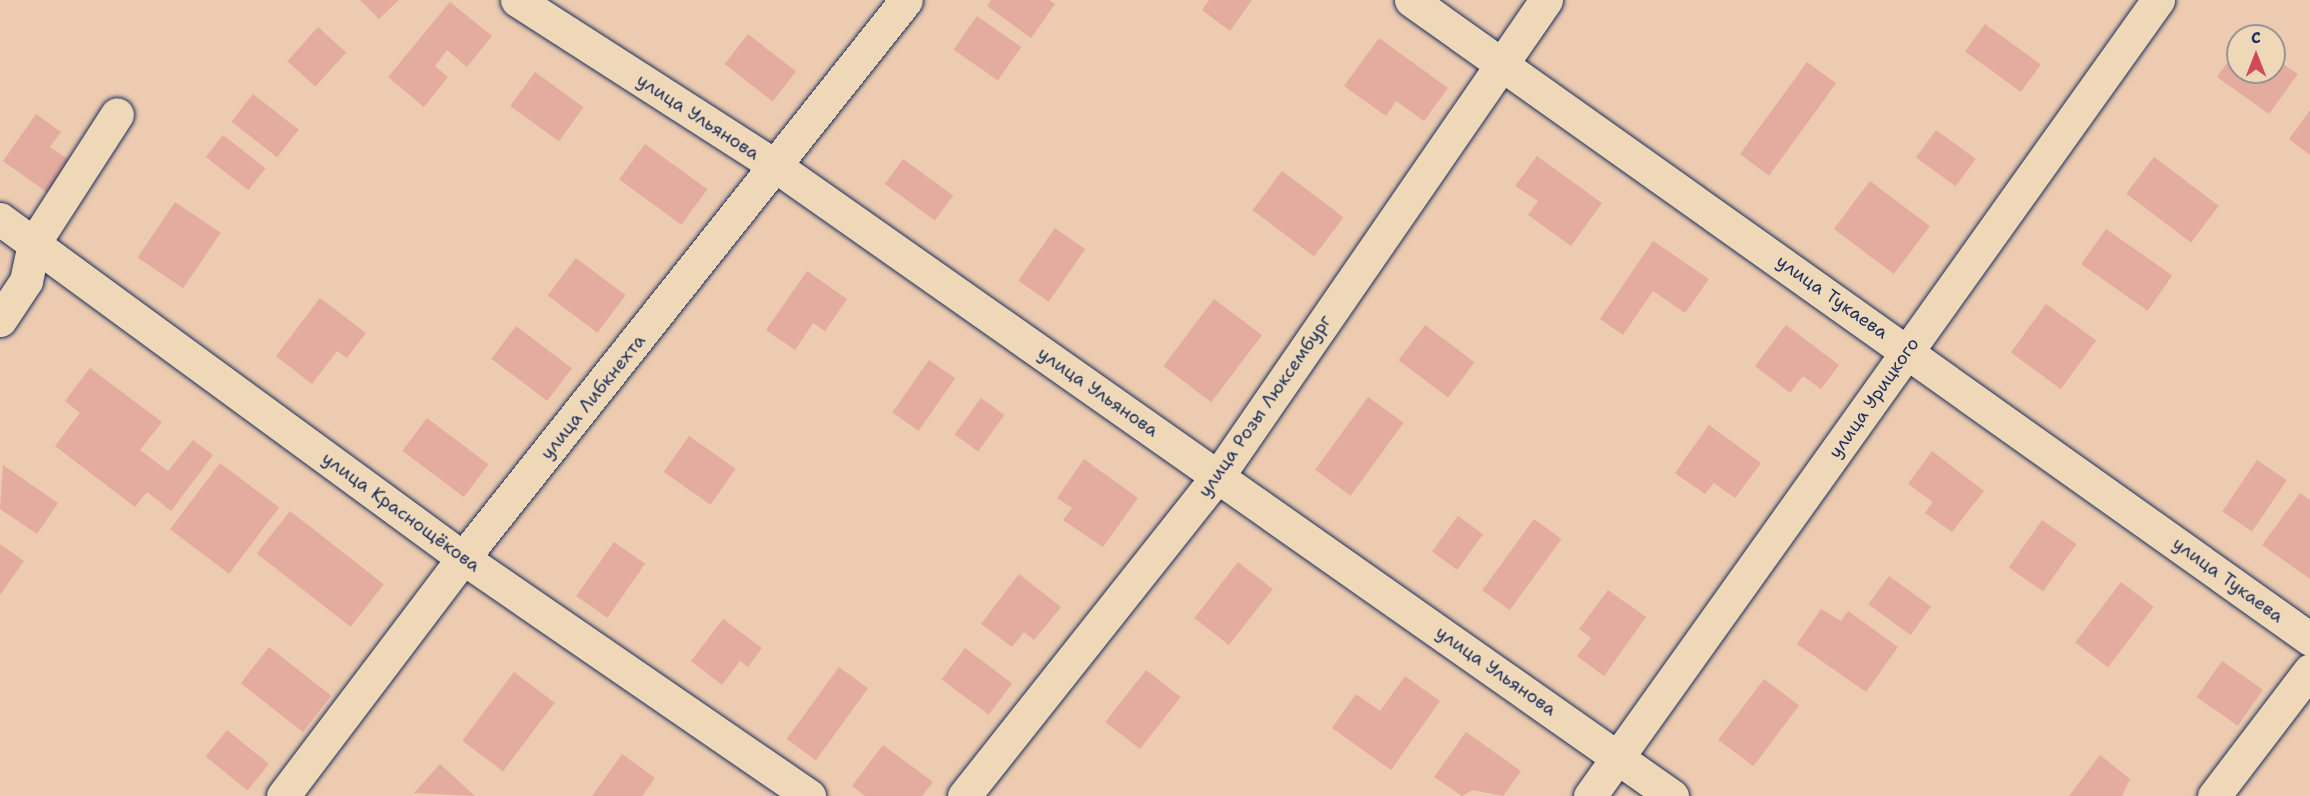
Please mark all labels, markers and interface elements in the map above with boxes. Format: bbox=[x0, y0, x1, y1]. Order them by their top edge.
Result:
north arrow bbox=[2226, 24, 2286, 84]
text: С bbox=[2251, 27, 2261, 48]
street label: улица Ульянова bbox=[633, 69, 763, 165]
street label: улица Тукаева bbox=[1772, 250, 1892, 344]
street label: улица Розы Люксембург bbox=[1194, 311, 1336, 501]
street label: улица Либкнехта bbox=[536, 330, 650, 464]
street label: улица Урицкого bbox=[1824, 334, 1924, 462]
street label: улица Ульянова bbox=[1034, 342, 1162, 442]
street label: улица Краснощёкова bbox=[318, 447, 484, 577]
street label: улица Тукаева bbox=[2169, 533, 2287, 627]
street label: улица Ульянова bbox=[1432, 621, 1560, 721]

